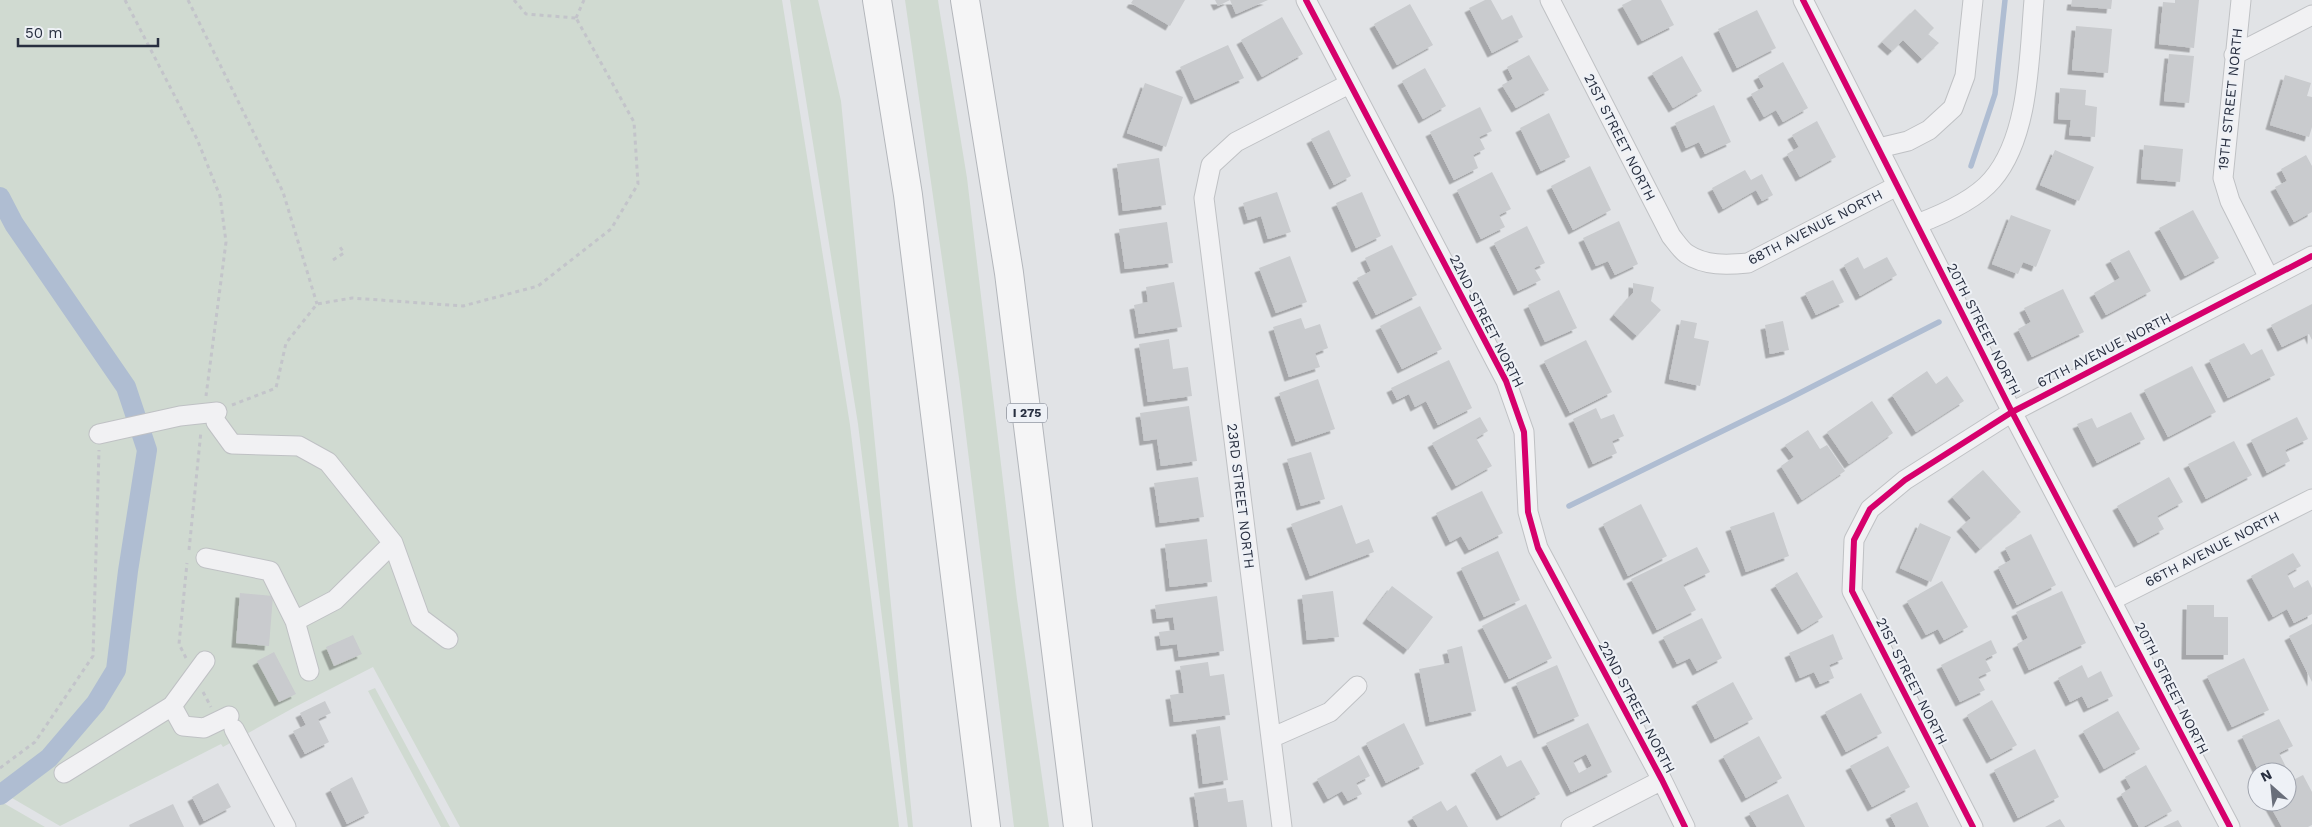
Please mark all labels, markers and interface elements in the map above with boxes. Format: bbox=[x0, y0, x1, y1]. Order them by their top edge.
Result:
scale bar bbox=[18, 15, 158, 47]
text: 50 m bbox=[25, 24, 62, 42]
street label: 19TH STREET NORTH bbox=[2215, 27, 2245, 171]
street label: 21ST STREET NORTH bbox=[1581, 71, 1659, 203]
street label: 68TH AVENUE NORTH bbox=[1745, 186, 1885, 268]
street label: 22ND STREET NORTH bbox=[1447, 252, 1527, 390]
street label: 20TH STREET NORTH bbox=[1944, 260, 2024, 398]
street label: 67TH AVENUE NORTH bbox=[2034, 309, 2174, 391]
road number: I 275 bbox=[1007, 403, 1047, 422]
street label: 23RD STREET NORTH bbox=[1224, 423, 1258, 569]
street label: 66TH AVENUE NORTH bbox=[2142, 508, 2282, 590]
street label: 21ST STREET NORTH bbox=[1873, 615, 1951, 747]
street label: 20TH STREET NORTH bbox=[2132, 619, 2212, 757]
street label: 22ND STREET NORTH bbox=[1595, 638, 1679, 776]
north arrow bbox=[2247, 762, 2297, 812]
text: N bbox=[2258, 766, 2274, 785]

